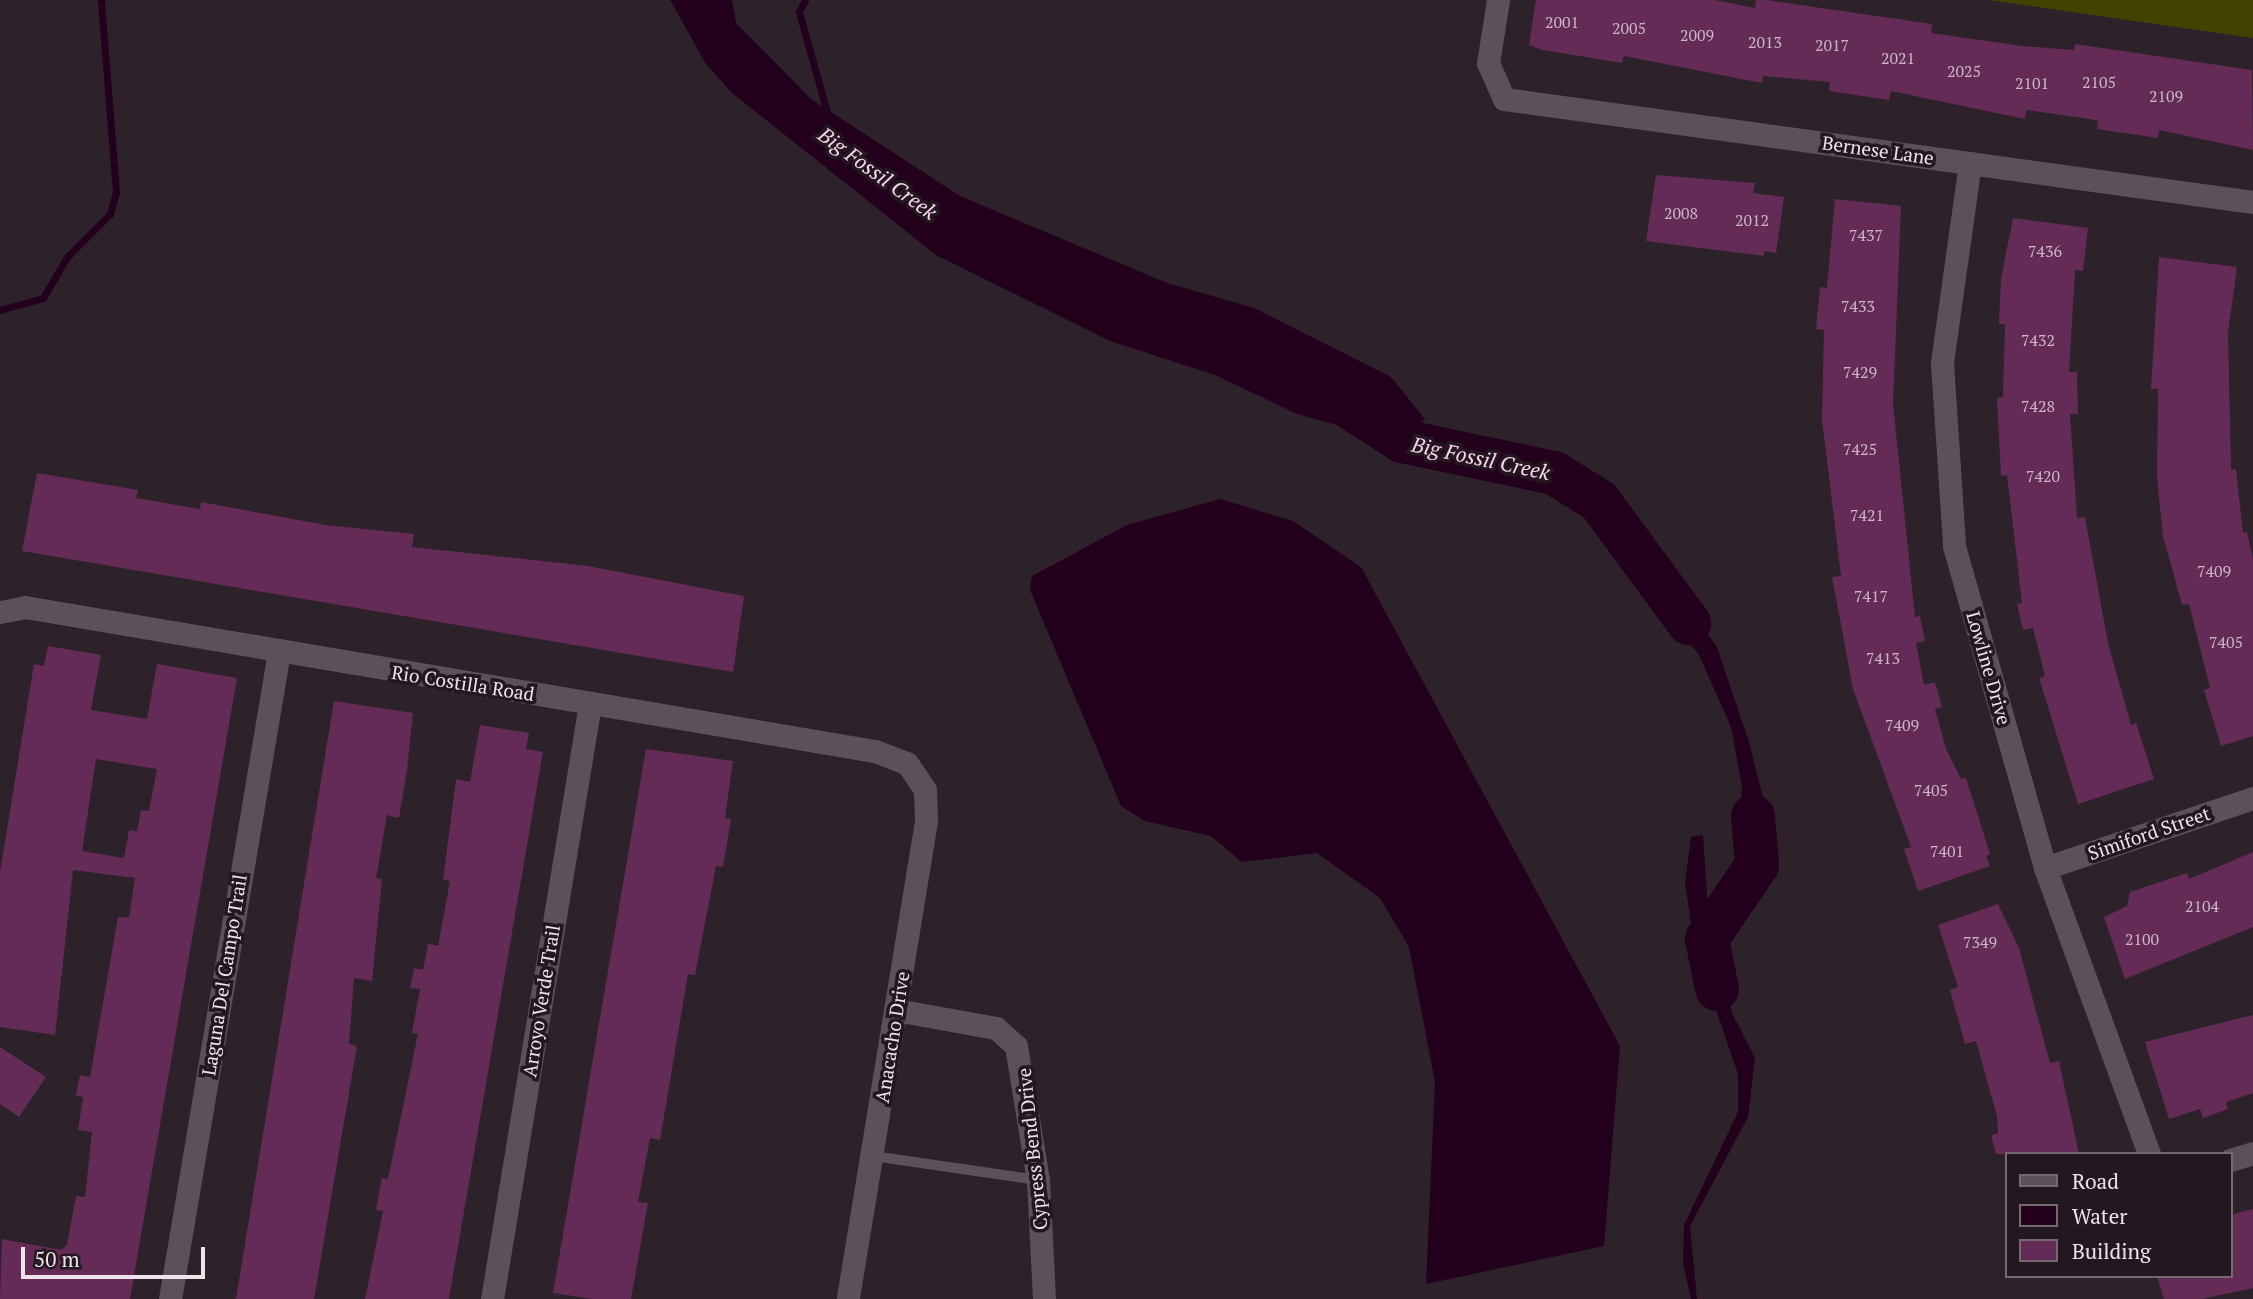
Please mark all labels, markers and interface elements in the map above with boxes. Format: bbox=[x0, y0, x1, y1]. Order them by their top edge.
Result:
house number: 2001 bbox=[1545, 12, 1579, 32]
house number: 2005 bbox=[1612, 18, 1646, 38]
house number: 2009 bbox=[1680, 25, 1714, 45]
house number: 2013 bbox=[1748, 32, 1782, 52]
house number: 2017 bbox=[1815, 35, 1849, 55]
house number: 2021 bbox=[1881, 48, 1915, 68]
house number: 2025 bbox=[1947, 61, 1981, 81]
house number: 2105 bbox=[2082, 72, 2116, 92]
house number: 2101 bbox=[2015, 73, 2049, 93]
house number: 2109 bbox=[2149, 86, 2183, 106]
water label: Big Fossil Creek bbox=[814, 121, 942, 225]
street label: Bernese Lane bbox=[1821, 131, 1935, 169]
house number: 2008 bbox=[1664, 203, 1698, 223]
house number: 2012 bbox=[1735, 210, 1769, 230]
house number: 7437 bbox=[1849, 225, 1883, 245]
house number: 7436 bbox=[2028, 241, 2062, 261]
house number: 7433 bbox=[1841, 296, 1875, 316]
house number: 7432 bbox=[2021, 330, 2055, 350]
house number: 7429 bbox=[1843, 362, 1877, 382]
house number: 7428 bbox=[2021, 396, 2055, 416]
water label: Big Fossil Creek bbox=[1410, 431, 1552, 485]
house number: 7425 bbox=[1843, 439, 1877, 459]
house number: 7420 bbox=[2026, 466, 2060, 486]
house number: 7421 bbox=[1850, 505, 1884, 525]
house number: 7409 bbox=[2197, 561, 2231, 581]
house number: 7417 bbox=[1854, 586, 1888, 606]
street label: Lowline Drive bbox=[1962, 609, 2016, 727]
house number: 7405 bbox=[2209, 632, 2243, 652]
house number: 7413 bbox=[1866, 648, 1900, 668]
street label: Rio Costilla Road bbox=[390, 660, 536, 706]
house number: 7409 bbox=[1885, 715, 1919, 735]
house number: 7405 bbox=[1914, 780, 1948, 800]
street label: Simiford Street bbox=[2085, 801, 2213, 865]
house number: 7401 bbox=[1930, 841, 1964, 861]
street label: Laguna Del Campo Trail bbox=[197, 873, 251, 1077]
house number: 2104 bbox=[2185, 896, 2219, 916]
street label: Arroyo Verde Trail bbox=[518, 923, 564, 1079]
house number: 2100 bbox=[2125, 929, 2159, 949]
house number: 7349 bbox=[1963, 932, 1997, 952]
street label: Anacacho Drive bbox=[870, 970, 914, 1104]
street label: Cypress Bend Drive bbox=[1012, 1067, 1052, 1231]
legend bbox=[2004, 1152, 2232, 1278]
text: Road bbox=[2072, 1167, 2119, 1195]
text: Water bbox=[2072, 1202, 2127, 1230]
scale bar bbox=[24, 1232, 208, 1276]
text: Building bbox=[2072, 1237, 2151, 1265]
text: 50 m bbox=[34, 1245, 80, 1273]

